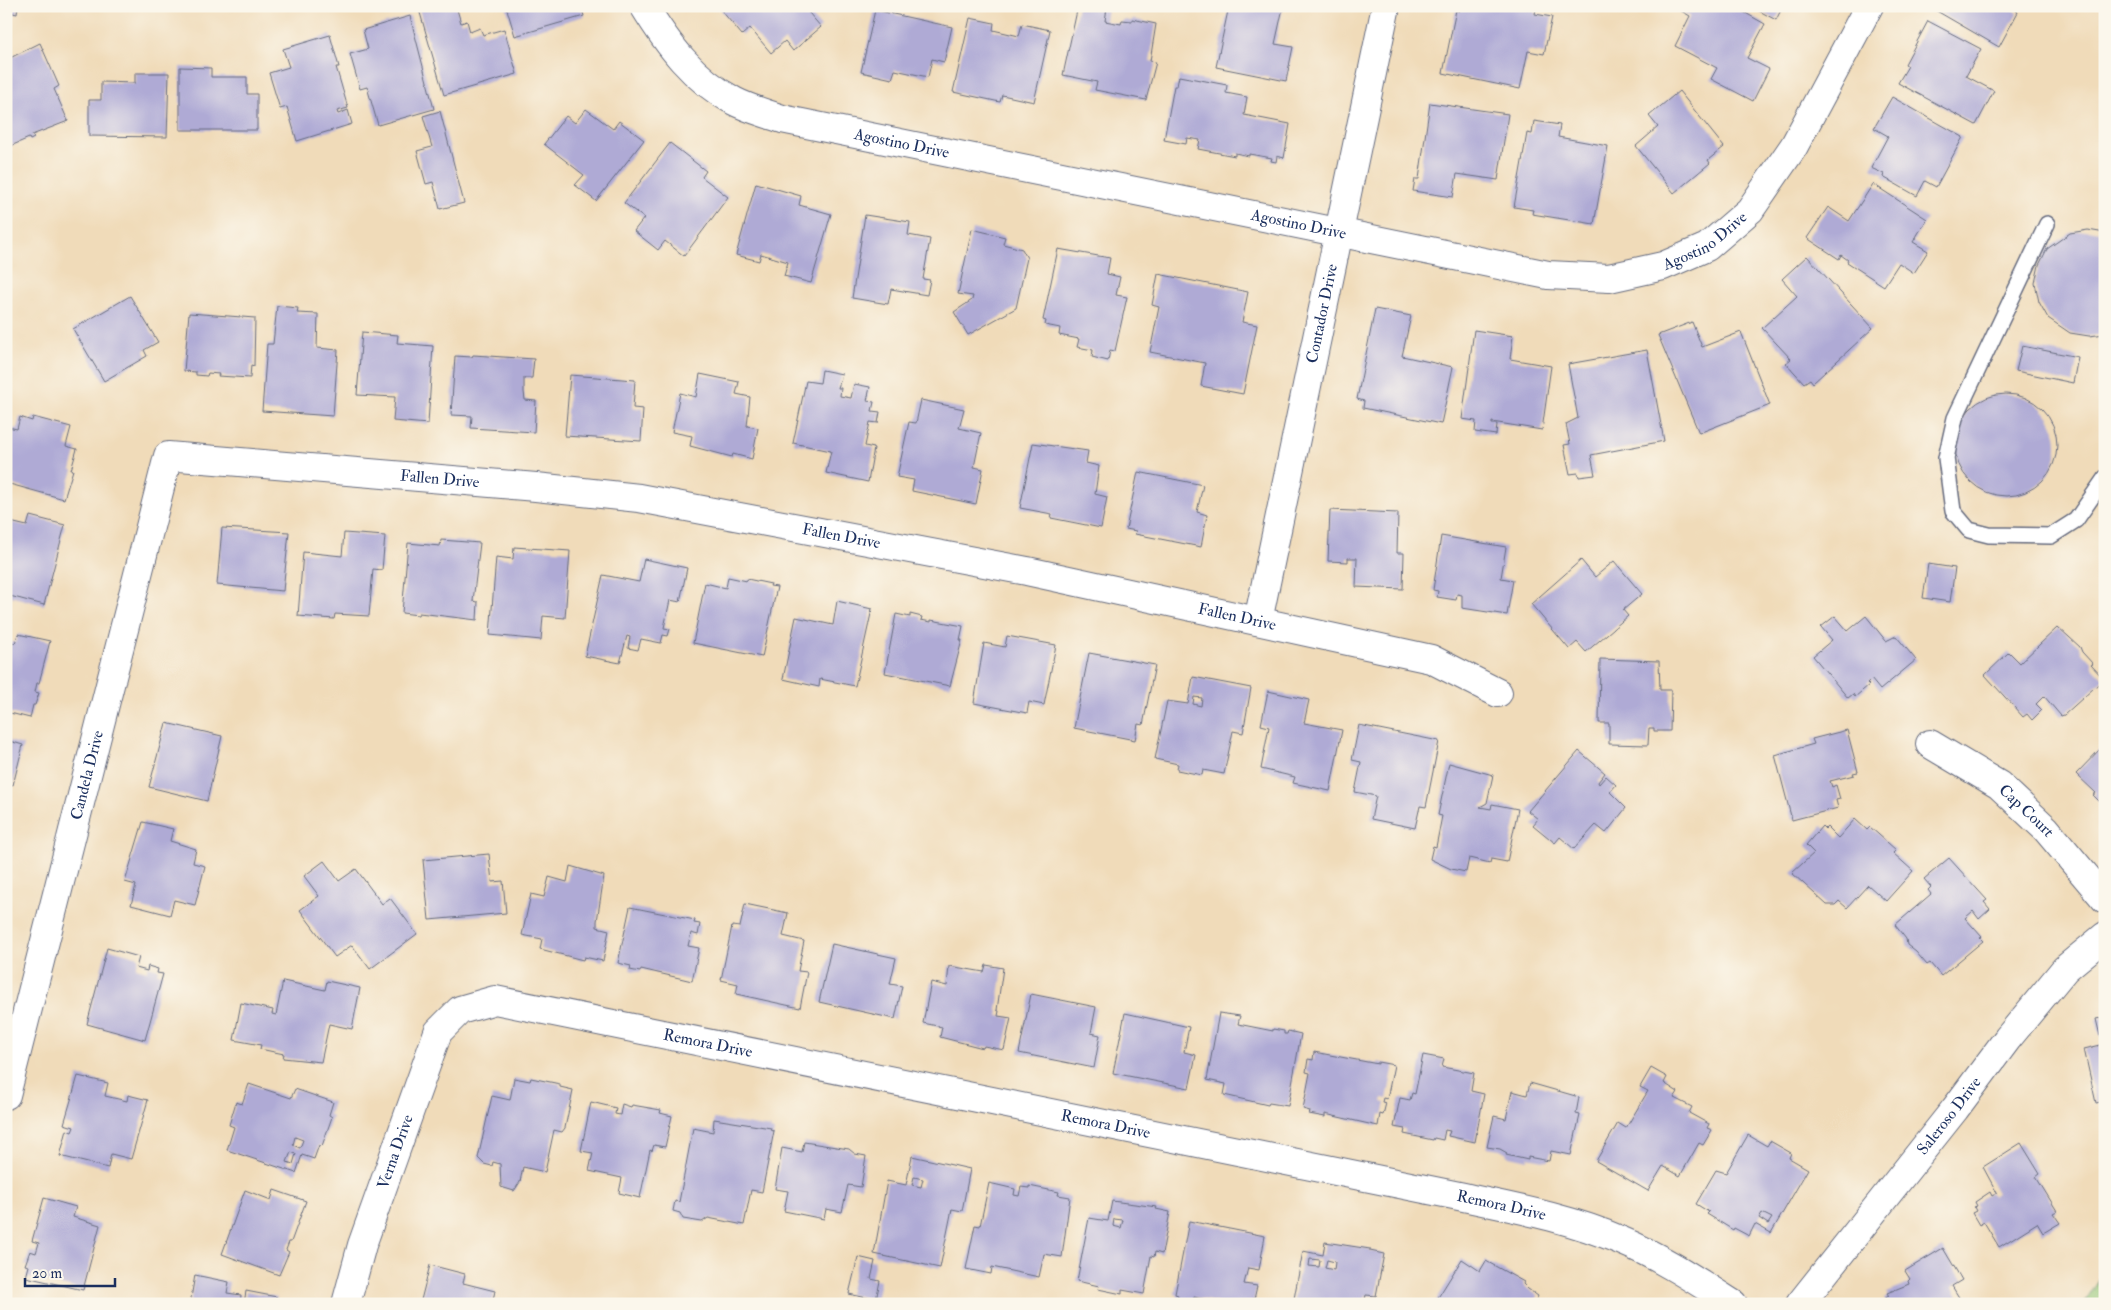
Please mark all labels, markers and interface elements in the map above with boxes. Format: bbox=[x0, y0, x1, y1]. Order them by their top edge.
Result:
street label: Agostino Drive bbox=[851, 124, 951, 163]
street label: Agostino Drive bbox=[1248, 205, 1348, 244]
street label: Agostino Drive bbox=[1659, 207, 1751, 275]
street label: Contador Drive bbox=[1302, 262, 1342, 365]
street label: Fallen Drive bbox=[399, 466, 480, 492]
street label: Fallen Drive bbox=[801, 519, 882, 553]
street label: Fallen Drive bbox=[1196, 599, 1278, 635]
street label: Candela Drive bbox=[66, 728, 108, 822]
street label: Cap Court bbox=[1995, 780, 2059, 841]
street label: Remora Drive bbox=[661, 1024, 755, 1062]
street label: Saleroso Drive bbox=[1913, 1073, 1986, 1159]
street label: Remora Drive bbox=[1059, 1105, 1152, 1143]
street label: Verna Drive bbox=[373, 1112, 418, 1192]
street label: Remora Drive bbox=[1455, 1186, 1548, 1225]
scale bar bbox=[25, 1255, 115, 1287]
text: 20 m bbox=[32, 1264, 62, 1283]

